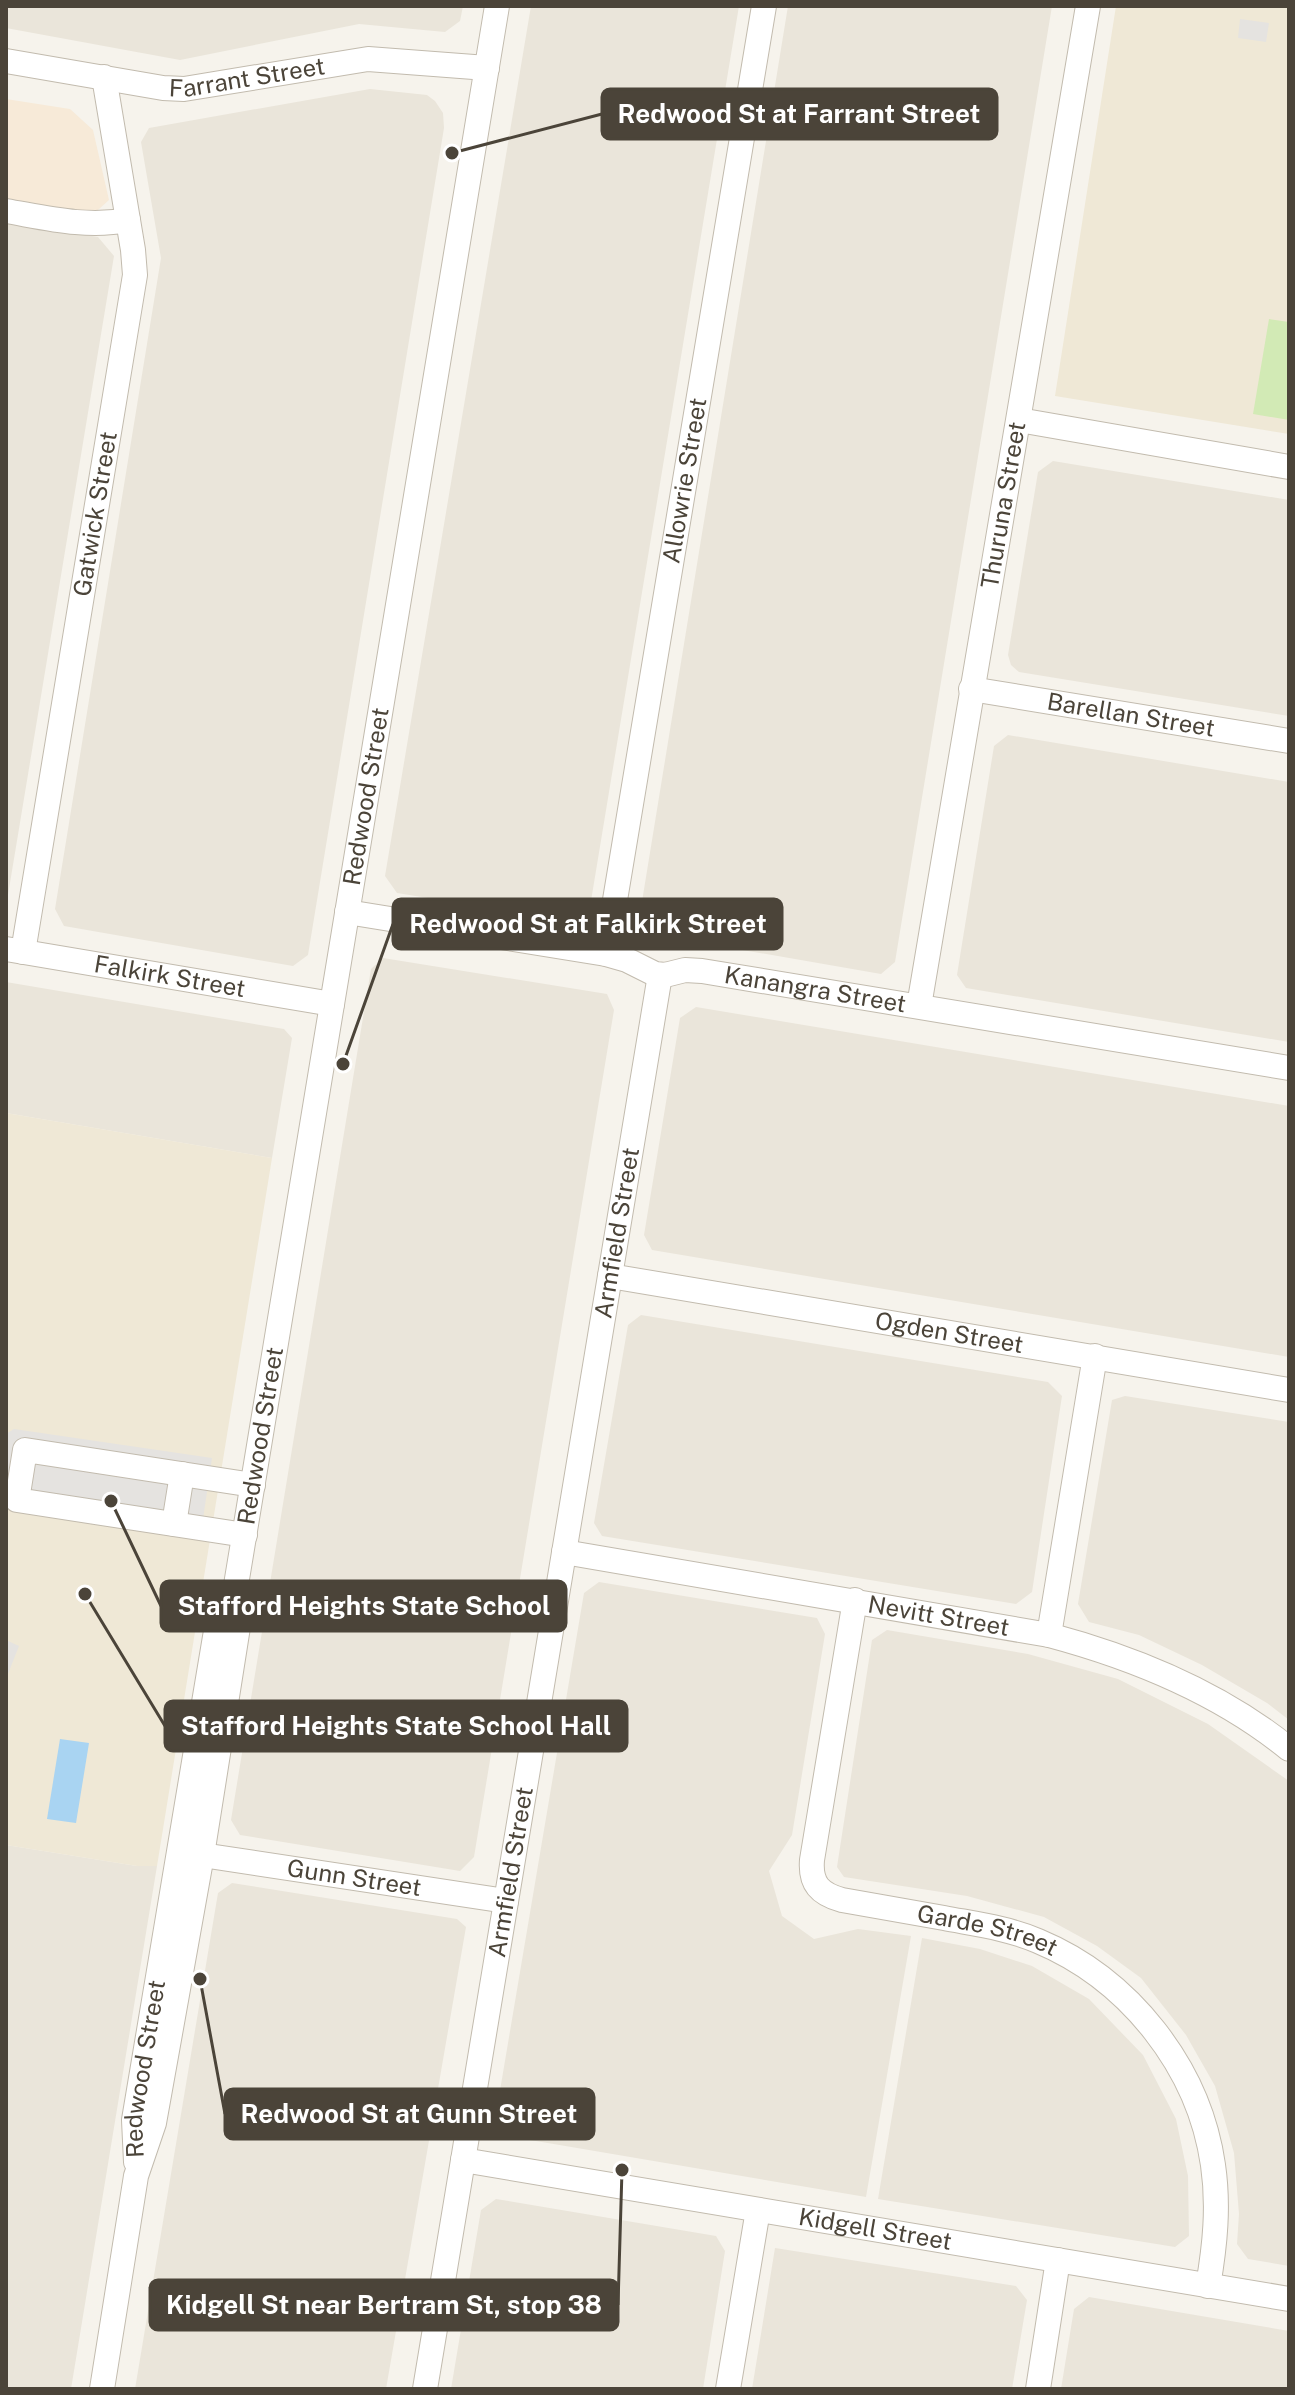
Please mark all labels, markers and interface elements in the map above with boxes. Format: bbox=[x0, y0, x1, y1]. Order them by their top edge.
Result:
street label: Farrant Street bbox=[168, 51, 327, 102]
callout: Redwood St at Farrant Street bbox=[602, 89, 997, 139]
text: Redwood St at Farrant Street bbox=[618, 98, 980, 129]
street label: Allowrie Street bbox=[656, 395, 712, 565]
street label: Thuruna Street bbox=[975, 419, 1031, 590]
street label: Gatwick Street bbox=[67, 429, 122, 598]
street label: Barellan Street bbox=[1045, 687, 1217, 742]
street label: Redwood Street bbox=[337, 705, 394, 887]
callout: Redwood St at Falkirk Street bbox=[393, 899, 782, 949]
text: Redwood St at Falkirk Street bbox=[409, 908, 767, 939]
street label: Falkirk Street bbox=[92, 949, 248, 1002]
street label: Kanangra Street bbox=[723, 960, 908, 1018]
street label: Armfield Street bbox=[588, 1145, 644, 1320]
street label: Ogden Street bbox=[873, 1306, 1026, 1358]
street label: Redwood Street bbox=[231, 1345, 288, 1527]
callout: Stafford Heights State School bbox=[161, 1581, 566, 1631]
street label: Nevitt Street bbox=[866, 1589, 1011, 1641]
text: Stafford Heights State School bbox=[177, 1590, 551, 1621]
callout: Stafford Heights State School Hall bbox=[165, 1701, 627, 1751]
text: Stafford Heights State School Hall bbox=[181, 1710, 611, 1741]
street label: Armfield Street bbox=[482, 1784, 538, 1959]
street label: Gunn Street bbox=[285, 1853, 423, 1901]
street label: Garde Street bbox=[915, 1899, 1063, 1961]
street label: Redwood Street bbox=[119, 1978, 170, 2159]
callout: Redwood St at Gunn Street bbox=[225, 2089, 594, 2139]
text: Redwood St at Gunn Street bbox=[241, 2098, 577, 2129]
street label: Kidgell Street bbox=[797, 2202, 954, 2255]
callout: Kidgell St near Bertram St, stop 38 bbox=[150, 2280, 618, 2330]
text: Kidgell St near Bertram St, stop 38 bbox=[166, 2289, 602, 2320]

